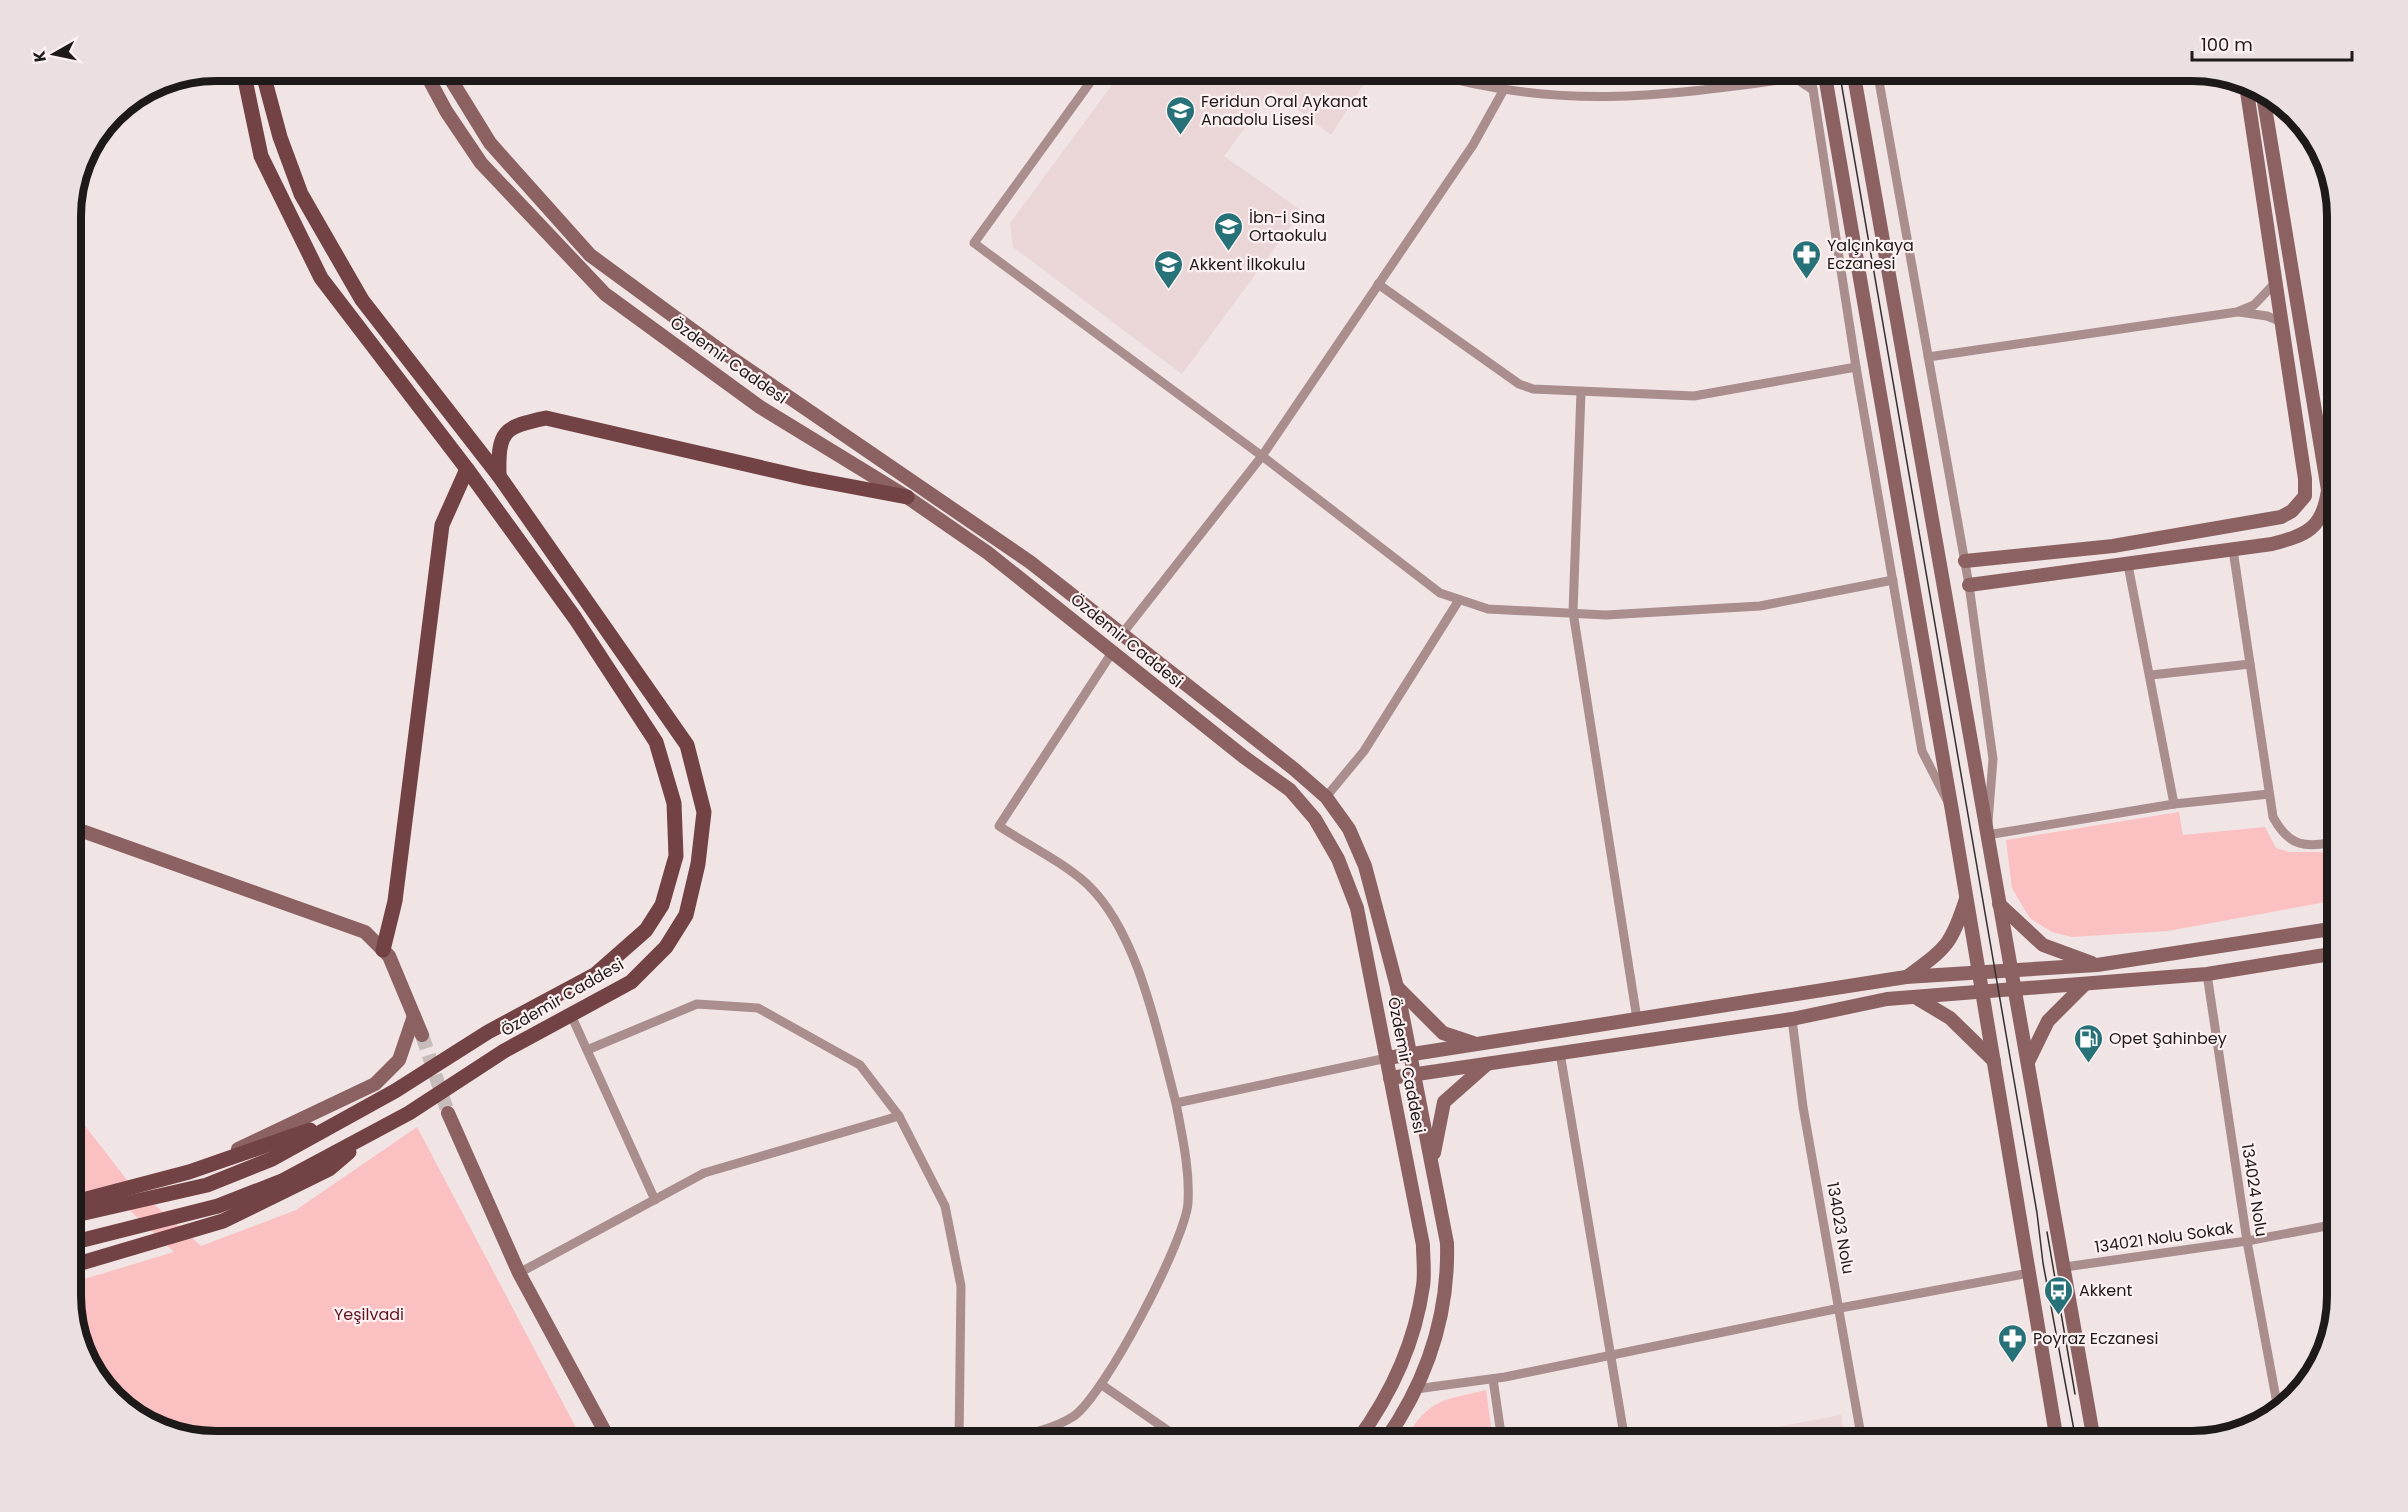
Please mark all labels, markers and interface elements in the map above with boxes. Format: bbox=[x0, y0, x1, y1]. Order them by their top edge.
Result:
north arrow bbox=[24, 24, 84, 84]
scale bar bbox=[2192, 24, 2352, 62]
text: 100 m bbox=[2201, 32, 2253, 57]
text: K bbox=[27, 49, 52, 64]
place label: Feridun Oral Aykanat Anadolu Lisesi bbox=[1201, 90, 1368, 131]
school or university icon: Feridun Oral Aykanat Anadolu Lisesi bbox=[1164, 94, 1196, 136]
place label: İbn-i Sina Ortaokulu bbox=[1249, 206, 1327, 247]
school or university icon: İbn-i Sina Ortaokulu bbox=[1212, 210, 1244, 252]
place label: Yalçınkaya Eczanesi bbox=[1827, 234, 1914, 275]
pharmacy icon: Yalçınkaya Eczanesi bbox=[1790, 238, 1822, 280]
school or university icon: Akkent İlkokulu bbox=[1152, 248, 1184, 290]
place label: Akkent İlkokulu bbox=[1189, 253, 1306, 276]
street label: Özdemir Caddesi bbox=[665, 311, 792, 409]
street label: Özdemir Caddesi bbox=[1066, 588, 1188, 693]
street label: Özdemir Caddesi bbox=[497, 953, 628, 1042]
street label: Özdemir Caddesi bbox=[1382, 995, 1431, 1135]
fuel station icon: Opet Şahinbey bbox=[2072, 1022, 2104, 1064]
place label: Opet Şahinbey bbox=[2109, 1027, 2227, 1050]
street label: 134024 Nolu bbox=[2236, 1142, 2273, 1238]
street label: 134023 Nolu bbox=[1821, 1180, 1860, 1276]
street label: 134021 Nolu Sokak bbox=[2093, 1216, 2236, 1259]
bus stop icon: Akkent bbox=[2042, 1274, 2074, 1316]
place label: Akkent bbox=[2079, 1279, 2132, 1302]
park label: Yeşilvadi bbox=[334, 1303, 404, 1326]
pharmacy icon: Poyraz Eczanesi bbox=[1996, 1322, 2028, 1364]
place label: Poyraz Eczanesi bbox=[2033, 1327, 2158, 1350]

